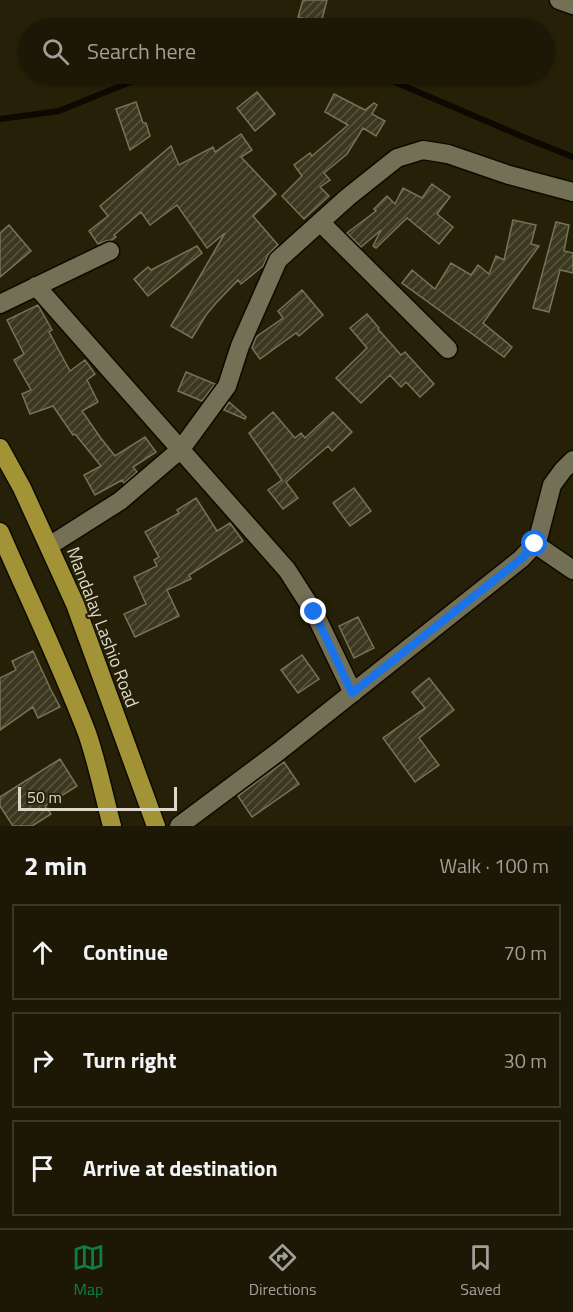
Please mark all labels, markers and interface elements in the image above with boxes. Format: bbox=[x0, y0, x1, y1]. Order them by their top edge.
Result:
search box bbox=[18, 18, 555, 84]
text: Search here bbox=[87, 34, 196, 68]
icon: search bbox=[39, 35, 72, 68]
route start bbox=[521, 530, 547, 556]
street label: Mandalay Lashio Road bbox=[60, 543, 146, 711]
route end bbox=[300, 598, 326, 624]
scale bar bbox=[18, 784, 177, 812]
text: 50 m bbox=[27, 785, 62, 809]
text: 2 min bbox=[24, 846, 87, 885]
text: Walk · 100 m bbox=[440, 850, 549, 881]
text: Continue bbox=[83, 935, 168, 969]
icon: ahead bbox=[26, 936, 59, 969]
text: 70 m bbox=[503, 937, 547, 968]
text: Turn right bbox=[83, 1043, 177, 1077]
icon: right bbox=[26, 1044, 59, 1077]
text: 30 m bbox=[503, 1045, 547, 1076]
text: Arrive at destination bbox=[83, 1151, 278, 1185]
icon: arrive bbox=[26, 1152, 59, 1185]
tab: Map bbox=[72, 1241, 105, 1301]
tab: Directions bbox=[249, 1241, 317, 1301]
tab: Saved bbox=[460, 1241, 501, 1301]

